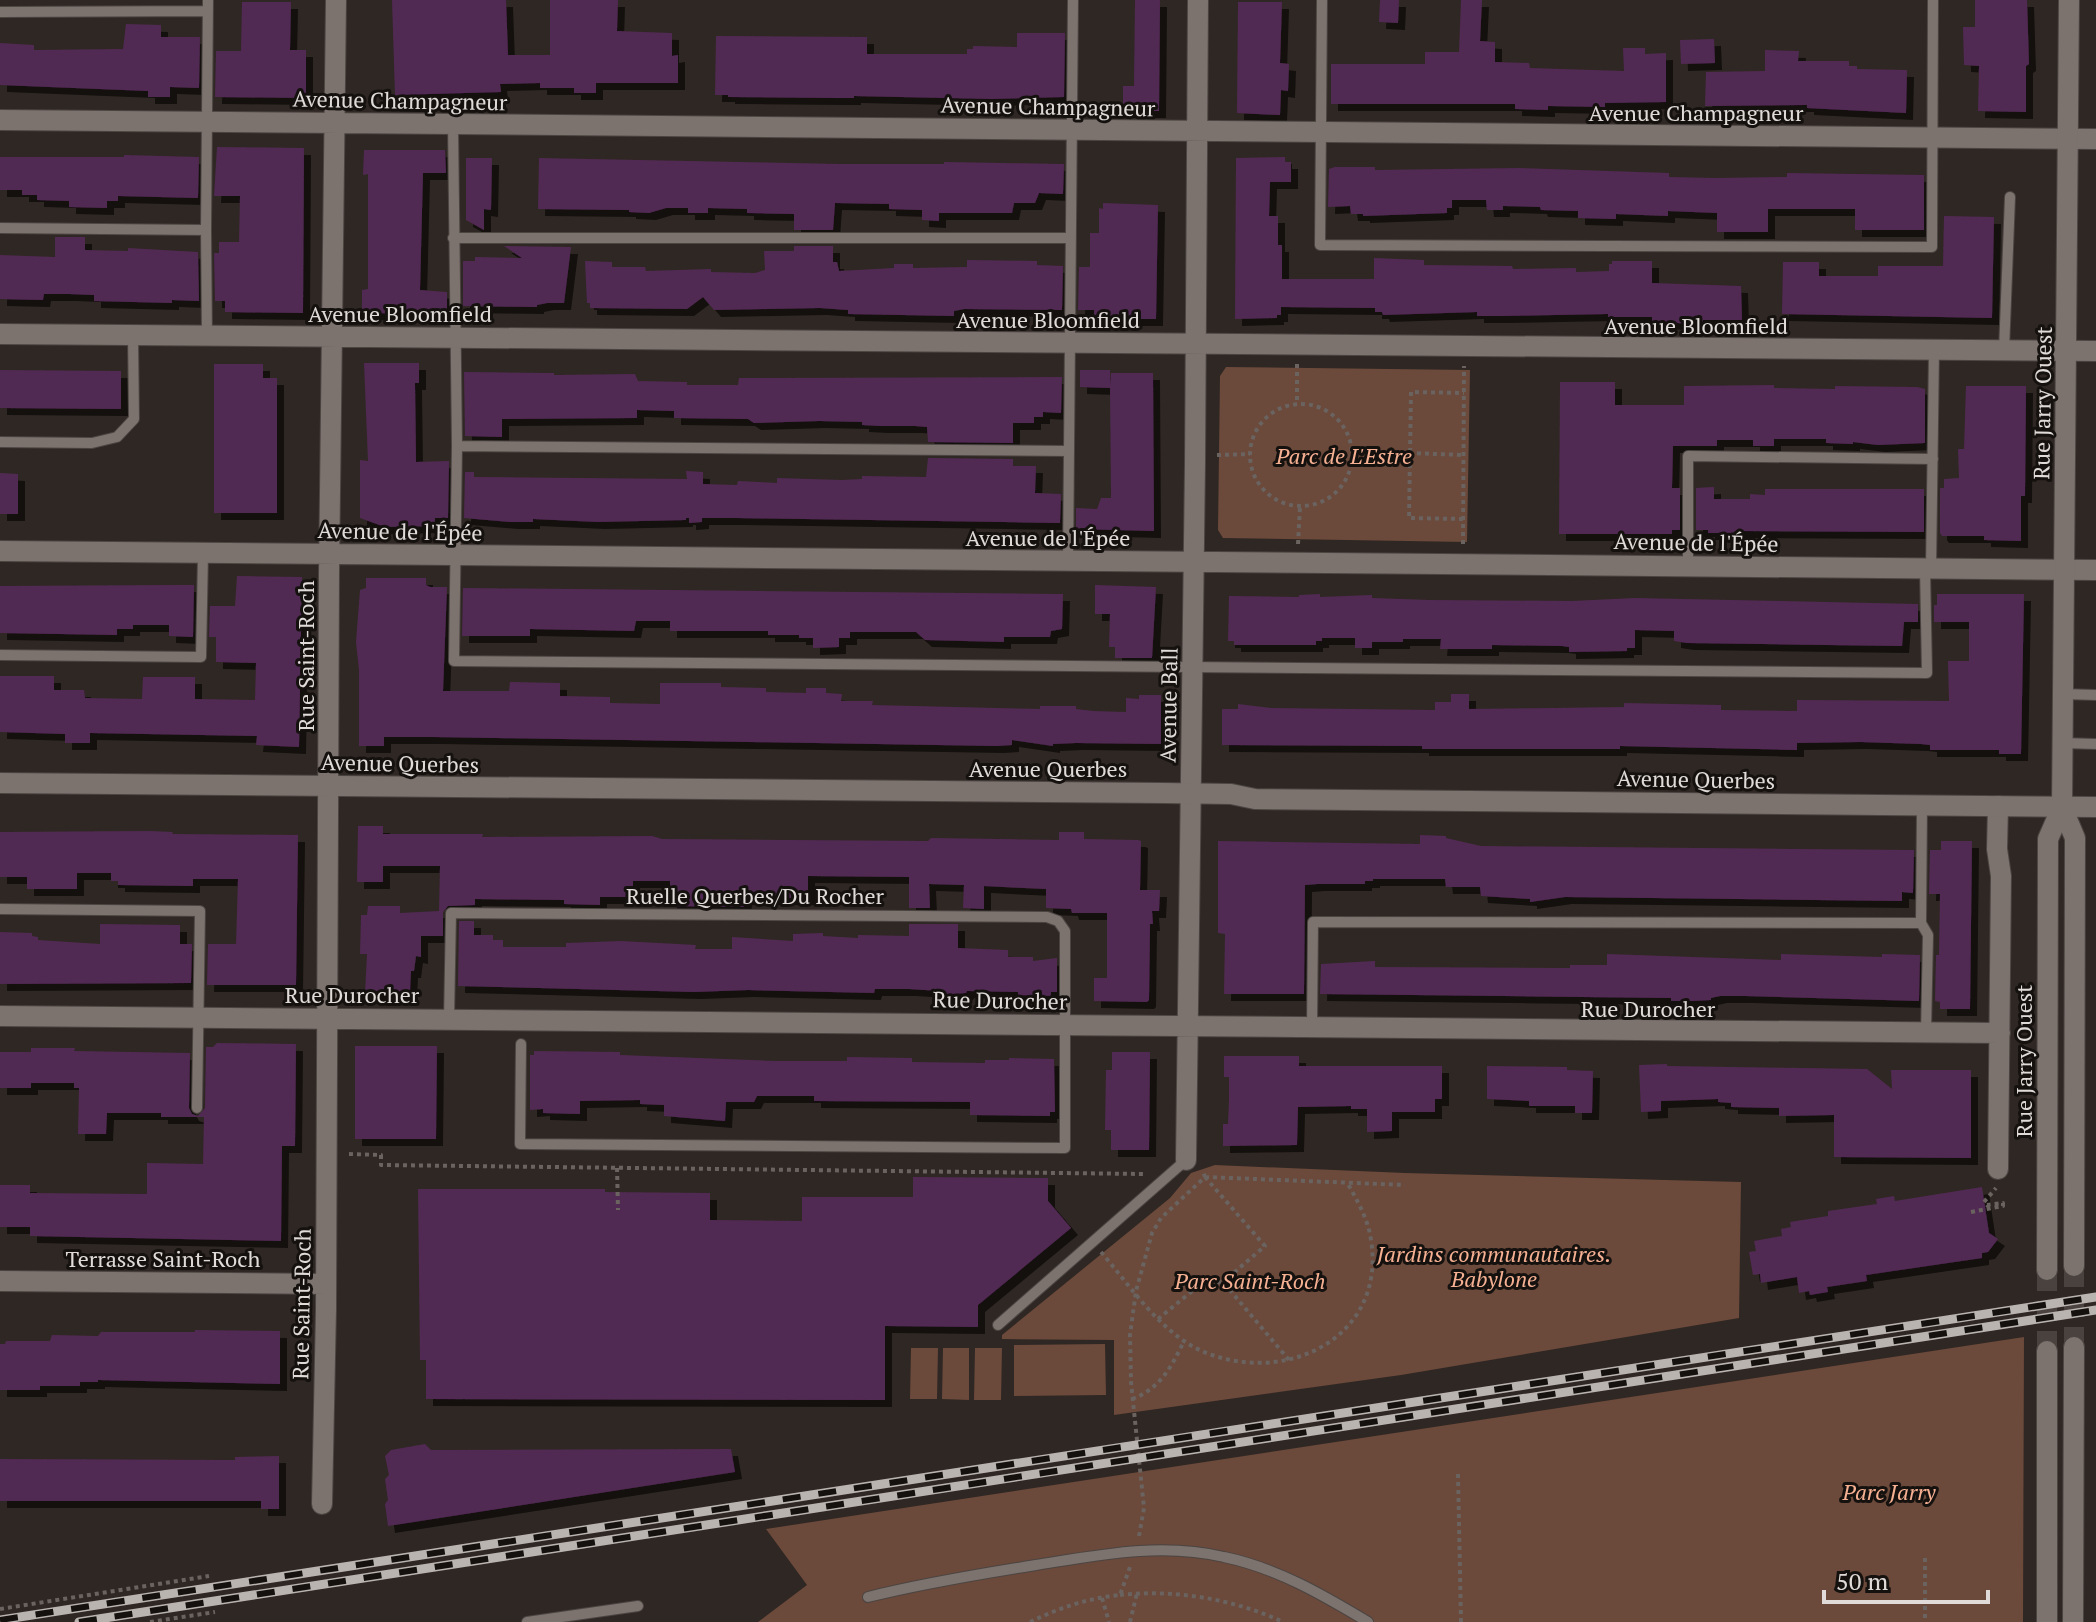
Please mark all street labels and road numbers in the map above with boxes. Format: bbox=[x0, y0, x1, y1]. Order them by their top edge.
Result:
street label: Avenue Champagneur bbox=[292, 84, 508, 116]
street label: Avenue Champagneur bbox=[940, 90, 1156, 122]
street label: Avenue Champagneur bbox=[1589, 98, 1804, 127]
street label: Avenue Bloomfield bbox=[308, 299, 492, 328]
street label: Avenue Bloomfield bbox=[956, 305, 1140, 334]
street label: Avenue Bloomfield bbox=[1604, 311, 1788, 340]
street label: Rue Jarry Ouest bbox=[2026, 326, 2058, 480]
street label: Avenue de l'Épée bbox=[317, 515, 483, 547]
street label: Avenue de l'Épée bbox=[966, 523, 1130, 552]
street label: Avenue de l'Épée bbox=[1613, 526, 1779, 558]
street label: Rue Saint-Roch bbox=[291, 580, 320, 732]
street label: Avenue Ball bbox=[1152, 647, 1184, 763]
street label: Avenue Querbes bbox=[321, 747, 479, 779]
street label: Avenue Querbes bbox=[969, 754, 1127, 783]
street label: Avenue Querbes bbox=[1617, 763, 1775, 795]
street label: Ruelle Querbes/Du Rocher bbox=[626, 881, 885, 910]
street label: Rue Durocher bbox=[285, 980, 420, 1009]
street label: Rue Durocher bbox=[932, 984, 1068, 1016]
street label: Rue Jarry Ouest bbox=[2009, 984, 2038, 1138]
street label: Rue Durocher bbox=[1581, 994, 1716, 1023]
street label: Rue Saint-Roch bbox=[285, 1228, 317, 1380]
street label: Terrasse Saint-Roch bbox=[66, 1244, 261, 1273]

